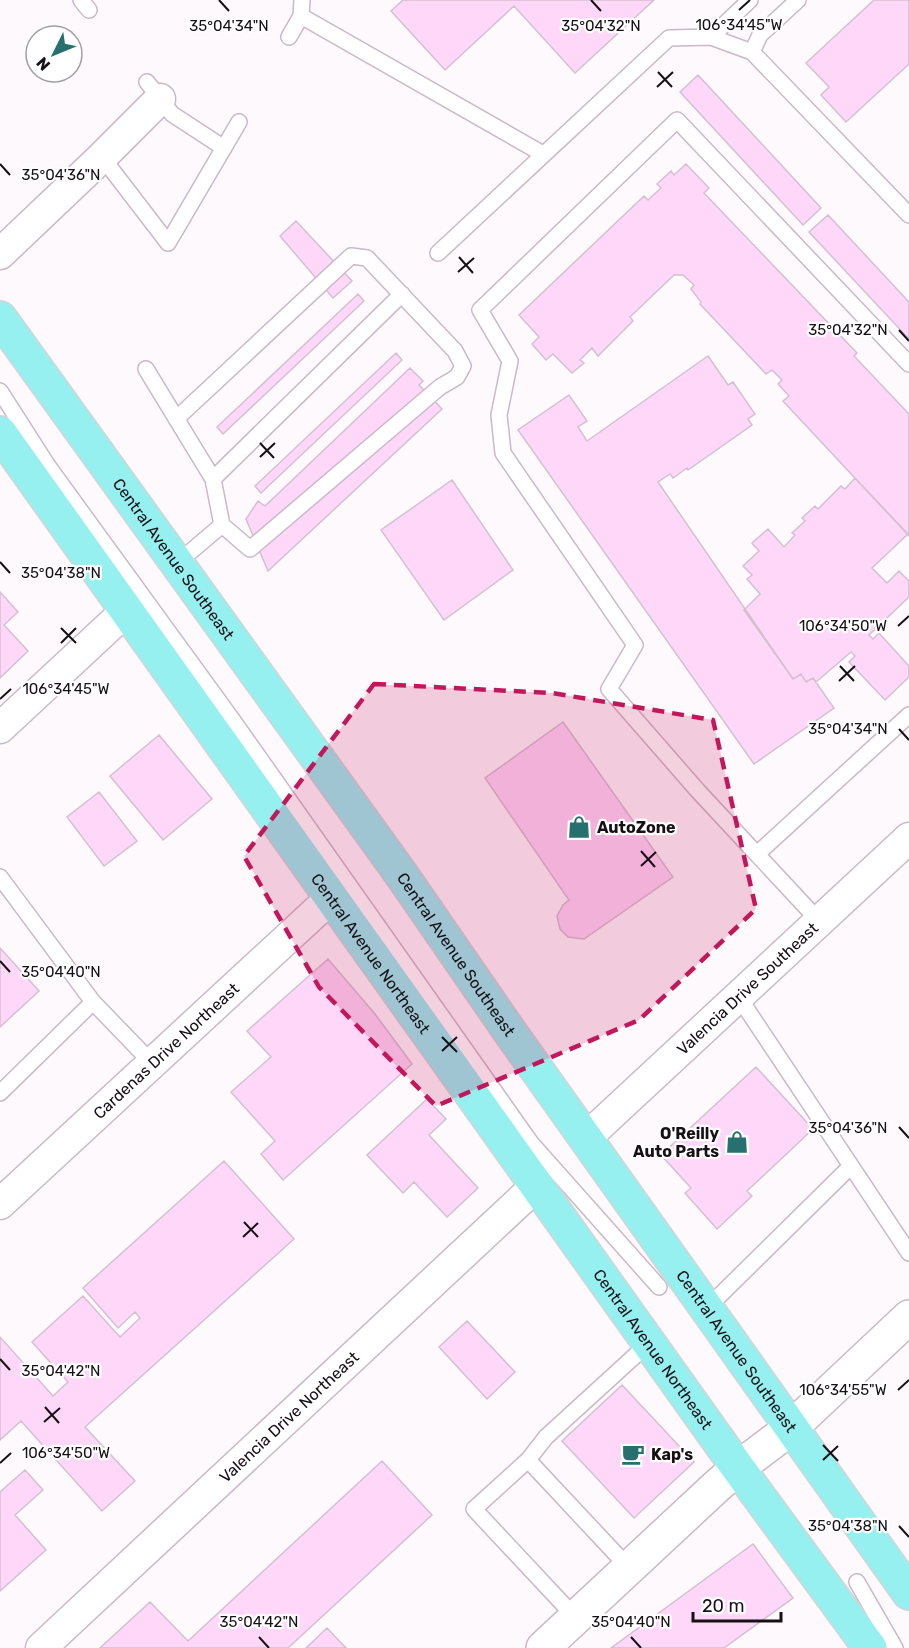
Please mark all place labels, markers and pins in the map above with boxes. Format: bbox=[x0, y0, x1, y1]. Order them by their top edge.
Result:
shop icon: AutoZone bbox=[566, 814, 592, 840]
place label: AutoZone bbox=[597, 818, 676, 837]
place label: O'Reilly Auto Parts bbox=[633, 1124, 719, 1161]
shop icon: O'Reilly Auto Parts bbox=[724, 1129, 750, 1155]
cafe icon: Kap's bbox=[620, 1441, 646, 1467]
place label: Kap's bbox=[651, 1445, 693, 1464]

